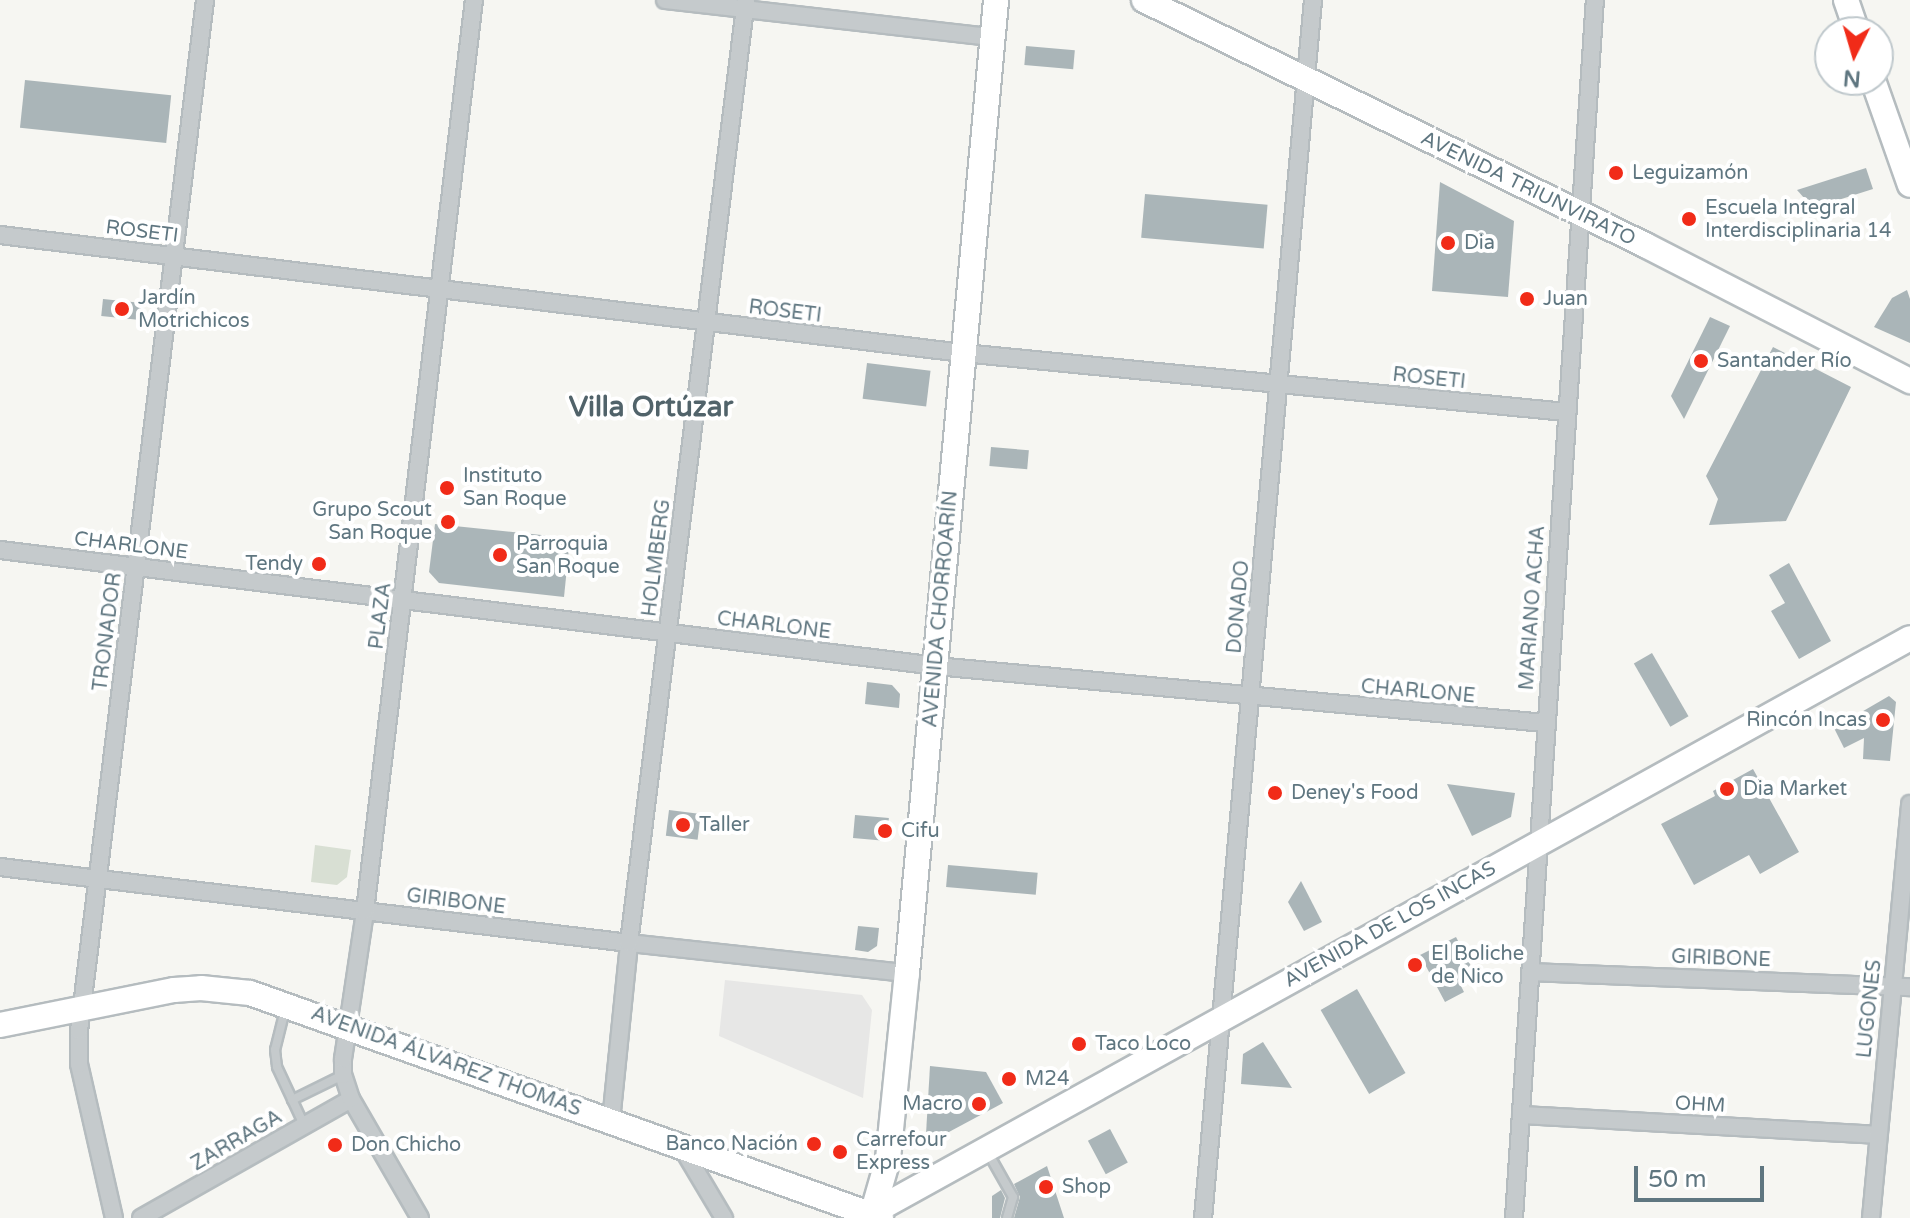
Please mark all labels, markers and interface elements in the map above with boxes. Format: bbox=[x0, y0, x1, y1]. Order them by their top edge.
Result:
north arrow bbox=[1814, 16, 1894, 96]
text: N bbox=[1842, 64, 1862, 92]
street label: AVENIDA TRIUNVIRATO bbox=[1417, 126, 1639, 252]
place label: Leguizamón bbox=[1632, 161, 1749, 185]
marker: Leguizamón bbox=[1607, 164, 1625, 182]
place label: Escuela Integral Interdisciplinaria 14 bbox=[1705, 196, 1892, 243]
marker: Escuela Integral Interdisciplinaria 14 bbox=[1680, 210, 1698, 228]
street label: ROSETI bbox=[104, 216, 180, 248]
place label: Dia bbox=[1464, 231, 1495, 255]
marker: Dia bbox=[1439, 234, 1457, 252]
place label: Jardín Motrichicos bbox=[138, 286, 250, 333]
place label: Juan bbox=[1543, 287, 1588, 311]
marker: Juan bbox=[1518, 290, 1536, 308]
street label: ROSETI bbox=[747, 296, 823, 328]
marker: Jardín Motrichicos bbox=[113, 300, 131, 318]
place label: Santander Río bbox=[1717, 349, 1852, 373]
marker: Santander Río bbox=[1692, 352, 1710, 370]
street label: ROSETI bbox=[1391, 363, 1467, 395]
district label: Villa Ortúzar bbox=[569, 390, 733, 424]
place label: Instituto San Roque bbox=[463, 464, 566, 511]
marker: Instituto San Roque bbox=[438, 479, 456, 497]
street label: AVENIDA CHORROARÍN bbox=[919, 489, 963, 729]
place label: Grupo Scout San Roque bbox=[312, 498, 432, 545]
street label: HOLMBERG bbox=[638, 498, 676, 618]
marker: Grupo Scout San Roque bbox=[439, 513, 457, 531]
street label: MARIANO ACHA bbox=[1515, 525, 1551, 691]
street label: CHARLONE bbox=[73, 527, 189, 565]
place label: Parroquia San Roque bbox=[516, 532, 619, 579]
marker: Parroquia San Roque bbox=[491, 546, 509, 564]
place label: Tendy bbox=[245, 552, 303, 576]
marker: Tendy bbox=[310, 555, 328, 573]
street label: DONADO bbox=[1223, 559, 1255, 655]
street label: TRONADOR bbox=[89, 571, 127, 693]
street label: PLAZA bbox=[365, 581, 397, 651]
street label: CHARLONE bbox=[716, 607, 832, 645]
street label: CHARLONE bbox=[1360, 675, 1476, 709]
place label: Rincón Incas bbox=[1746, 708, 1867, 732]
marker: Rincón Incas bbox=[1874, 711, 1892, 729]
place label: Dia Market bbox=[1743, 777, 1847, 801]
marker: Dia Market bbox=[1718, 780, 1736, 798]
place label: Deney's Food bbox=[1291, 781, 1419, 805]
marker: Deney's Food bbox=[1266, 784, 1284, 802]
place label: Taller bbox=[699, 813, 750, 837]
marker: Taller bbox=[674, 816, 692, 834]
place label: Cifu bbox=[901, 819, 940, 843]
marker: Cifu bbox=[876, 822, 894, 840]
street label: AVENIDA DE LOS INCAS bbox=[1280, 857, 1500, 993]
street label: GIRIBONE bbox=[405, 884, 507, 920]
place label: El Boliche de Nico bbox=[1431, 942, 1524, 989]
street label: GIRIBONE bbox=[1671, 945, 1771, 973]
marker: El Boliche de Nico bbox=[1406, 956, 1424, 974]
street label: LUGONES bbox=[1853, 959, 1887, 1059]
street label: AVENIDA ÁLVAREZ THOMAS bbox=[308, 1002, 584, 1122]
place label: Taco Loco bbox=[1095, 1032, 1191, 1056]
marker: Taco Loco bbox=[1070, 1035, 1088, 1053]
place label: M24 bbox=[1025, 1067, 1069, 1091]
marker: M24 bbox=[1000, 1070, 1018, 1088]
place label: Macro bbox=[902, 1092, 963, 1116]
street label: OHM bbox=[1674, 1092, 1726, 1118]
marker: Macro bbox=[970, 1095, 988, 1113]
street label: ZARRAGA bbox=[187, 1105, 287, 1177]
place label: Carrefour Express bbox=[856, 1128, 947, 1175]
place label: Banco Nación bbox=[666, 1132, 798, 1156]
place label: Don Chicho bbox=[351, 1133, 461, 1157]
marker: Banco Nación bbox=[805, 1135, 823, 1153]
marker: Don Chicho bbox=[326, 1136, 344, 1154]
marker: Carrefour Express bbox=[831, 1143, 849, 1161]
scale bar bbox=[1638, 1150, 1768, 1200]
text: 50 m bbox=[1648, 1165, 1706, 1194]
place label: Shop bbox=[1062, 1175, 1111, 1199]
marker: Shop bbox=[1037, 1178, 1055, 1196]

